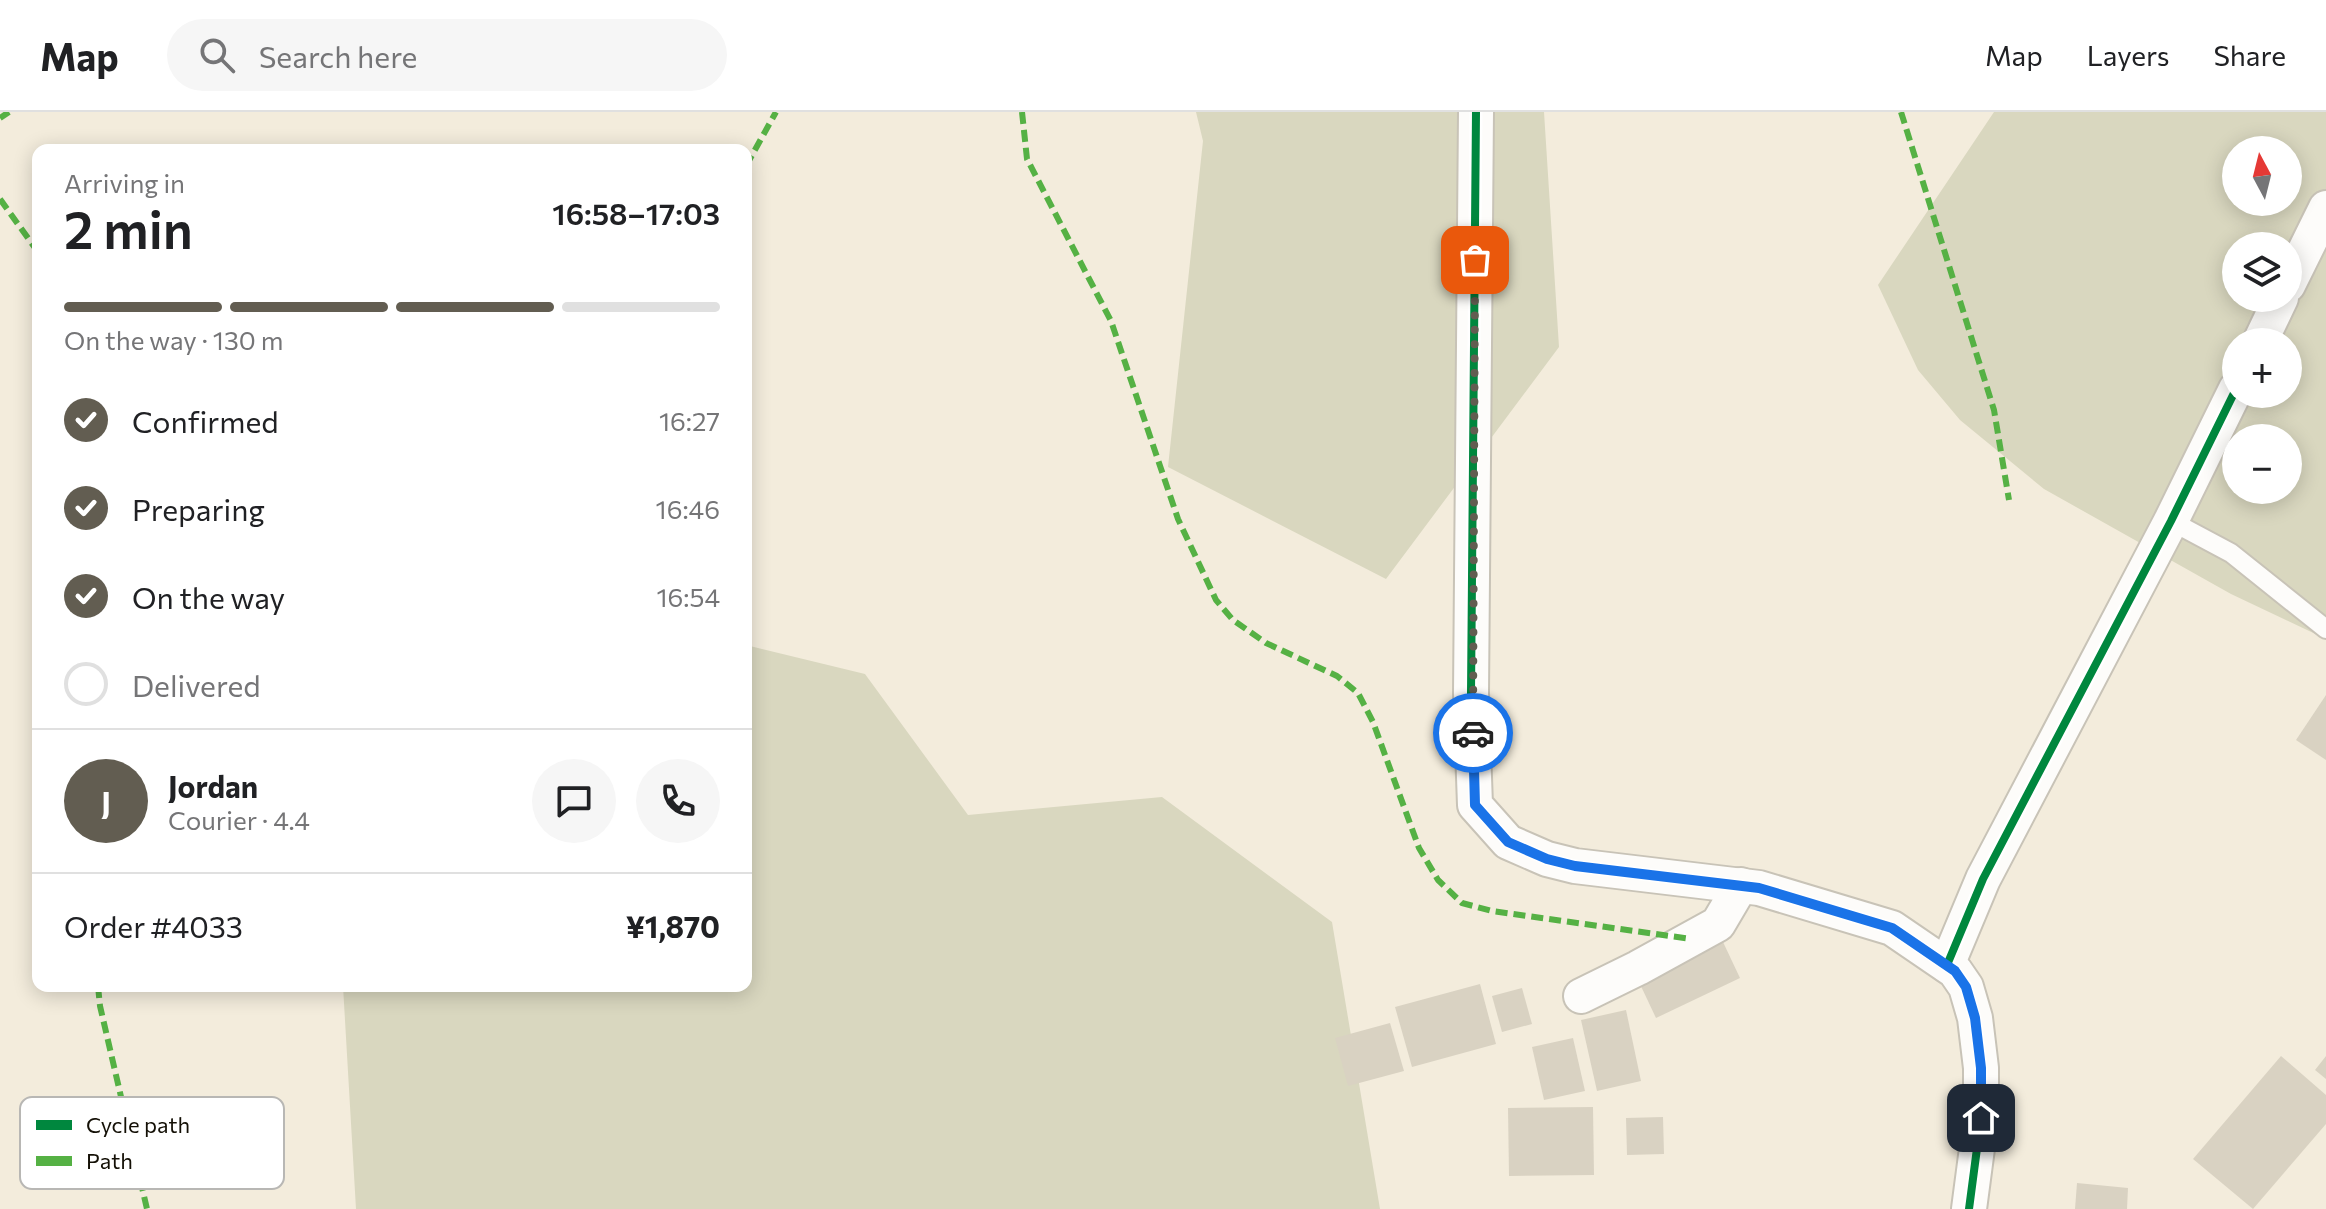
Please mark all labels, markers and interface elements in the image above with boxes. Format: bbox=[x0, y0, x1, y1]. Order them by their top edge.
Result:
search box bbox=[167, 19, 727, 91]
text: Map bbox=[40, 32, 119, 79]
icon: search bbox=[195, 33, 239, 77]
text: Search here bbox=[259, 37, 417, 74]
text: Map bbox=[1985, 38, 2043, 72]
text: Layers bbox=[2087, 38, 2169, 72]
text: Share bbox=[2213, 38, 2286, 72]
north arrow bbox=[2222, 136, 2302, 216]
map controls bbox=[2222, 136, 2302, 504]
text: Arriving in bbox=[64, 167, 185, 198]
text: 16:58–17:03 bbox=[552, 194, 720, 231]
text: 2 min bbox=[64, 196, 193, 260]
pin bbox=[1441, 226, 1509, 294]
button: layers bbox=[2222, 232, 2302, 312]
icon: bag bbox=[1453, 238, 1497, 282]
text: On the way · 130 m bbox=[64, 324, 283, 355]
button: + bbox=[2222, 328, 2302, 408]
icon: check bbox=[64, 398, 108, 442]
text: Confirmed bbox=[132, 402, 279, 439]
text: 16:27 bbox=[659, 405, 720, 436]
button: − bbox=[2222, 424, 2302, 504]
icon: check bbox=[64, 486, 108, 530]
text: Preparing bbox=[132, 490, 265, 527]
text: 16:46 bbox=[656, 493, 720, 524]
icon: check bbox=[64, 574, 108, 618]
text: On the way bbox=[132, 578, 285, 615]
text: 16:54 bbox=[656, 581, 720, 612]
text: Delivered bbox=[132, 666, 261, 703]
courier bbox=[1433, 693, 1513, 773]
icon: car bbox=[1451, 711, 1495, 755]
button: chat bbox=[532, 759, 616, 843]
button: phone bbox=[636, 759, 720, 843]
text: Jordan bbox=[168, 767, 258, 804]
text: J bbox=[101, 783, 111, 820]
text: Courier · 4.4 bbox=[168, 804, 310, 835]
text: Order #4033 bbox=[64, 907, 243, 944]
text: ¥1,870 bbox=[626, 907, 720, 944]
pin bbox=[1947, 1084, 2015, 1152]
icon: home bbox=[1959, 1096, 2003, 1140]
legend bbox=[20, 1097, 284, 1189]
text: Cycle path bbox=[86, 1111, 190, 1138]
text: Path bbox=[86, 1147, 133, 1174]

